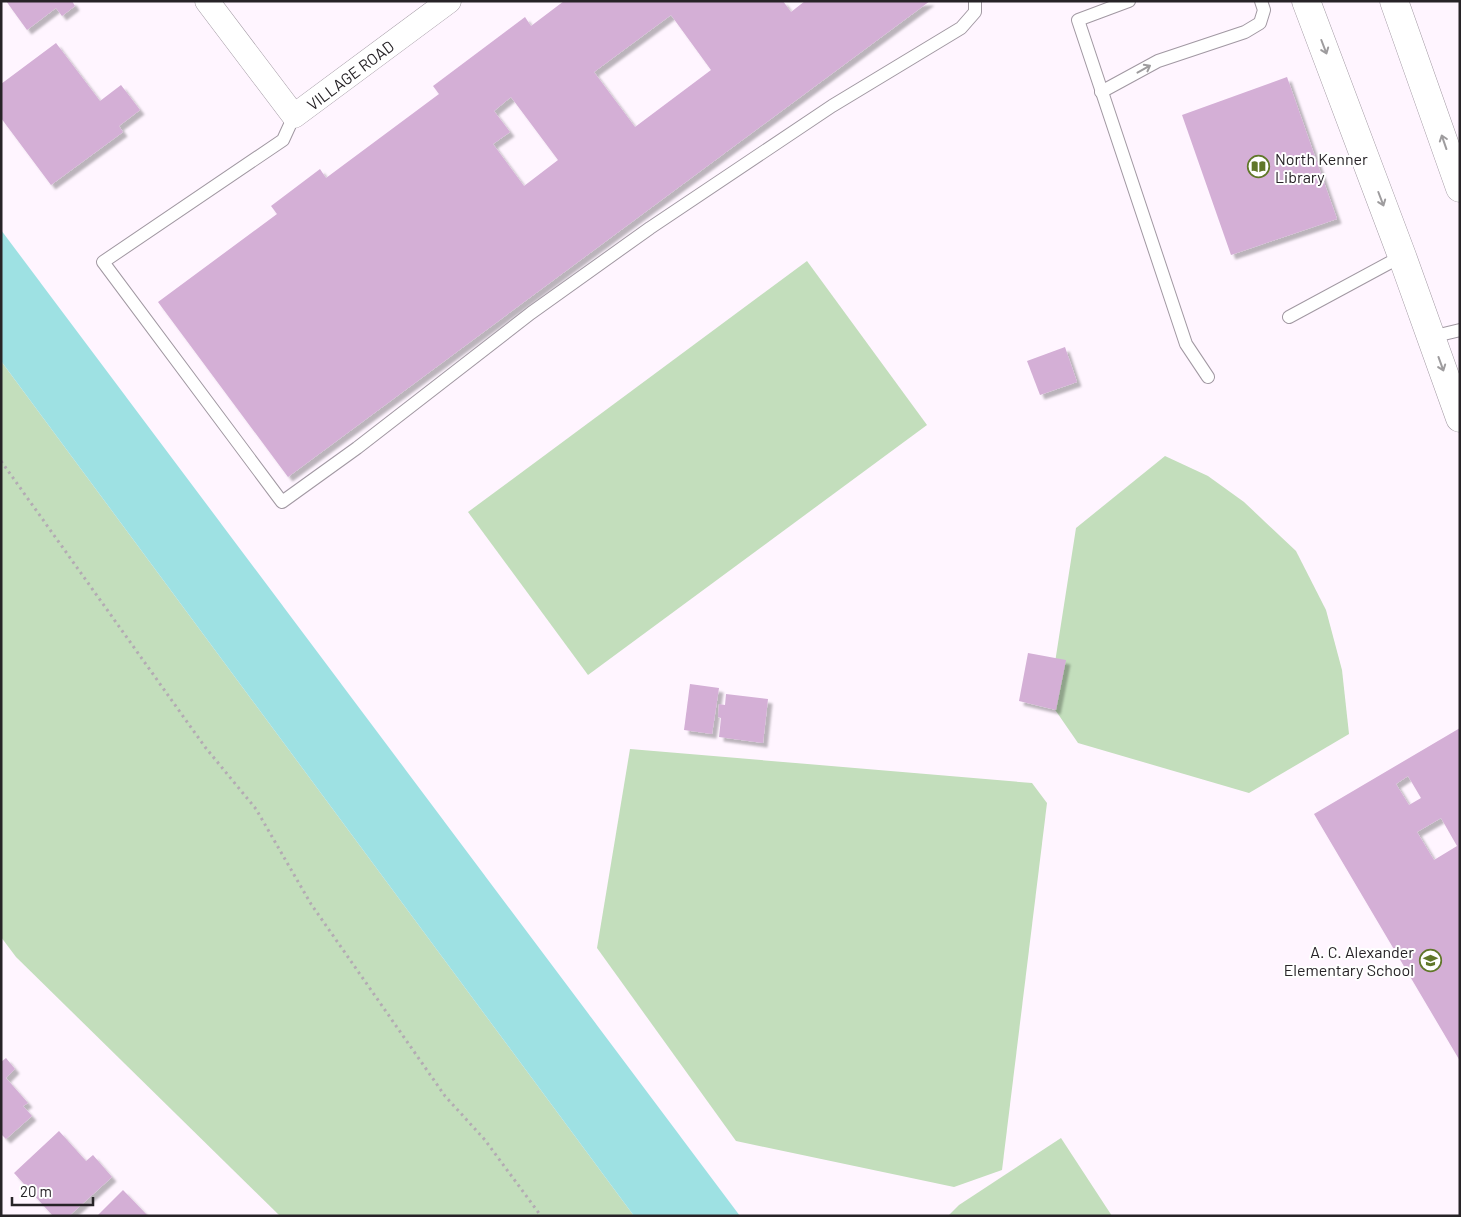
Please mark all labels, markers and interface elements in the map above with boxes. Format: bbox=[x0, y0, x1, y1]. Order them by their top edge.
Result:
street label: VILLAGE ROAD bbox=[303, 36, 397, 114]
one-way arrow bbox=[1319, 39, 1329, 54]
one-way arrow bbox=[1136, 63, 1151, 73]
one-way arrow bbox=[1438, 134, 1448, 150]
place label: North Kenner Library bbox=[1275, 149, 1368, 186]
library icon: North Kenner Library bbox=[1247, 155, 1271, 179]
one-way arrow bbox=[1377, 191, 1386, 206]
one-way arrow bbox=[1437, 356, 1446, 372]
place label: A. C. Alexander Elementary School bbox=[1284, 942, 1414, 979]
school or university icon: A. C. Alexander Elementary School bbox=[1418, 948, 1442, 972]
scale bar bbox=[12, 1174, 94, 1206]
text: 20 m bbox=[20, 1182, 52, 1200]

